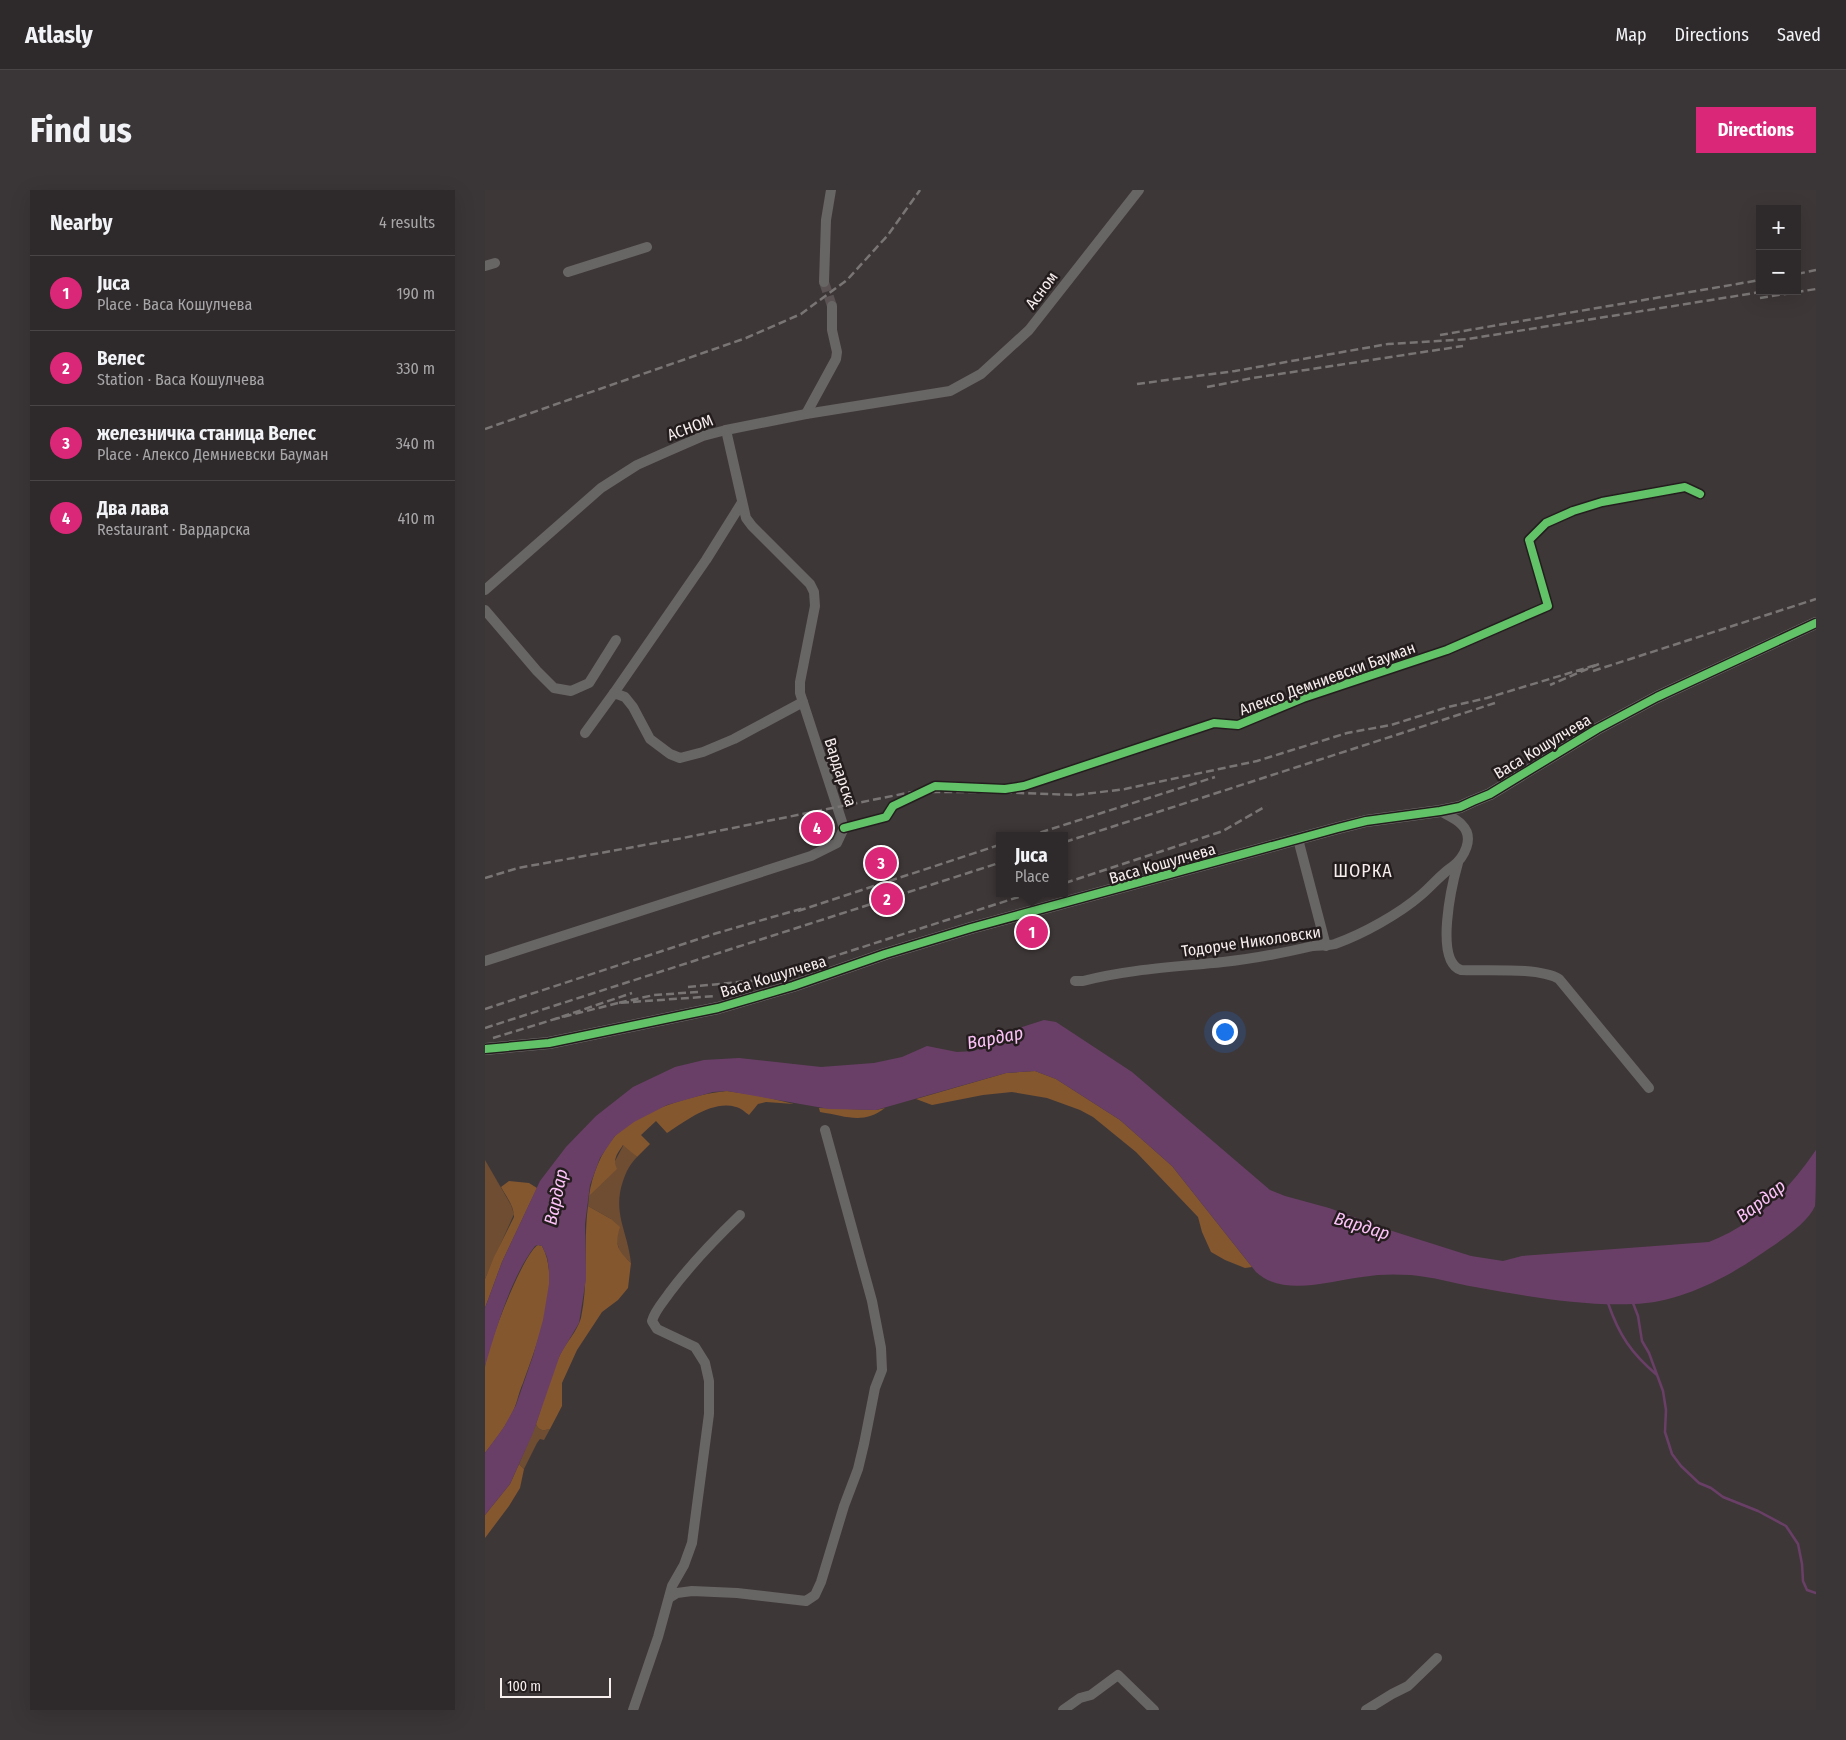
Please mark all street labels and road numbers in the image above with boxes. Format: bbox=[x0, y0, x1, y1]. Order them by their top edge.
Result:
street label: Асном bbox=[1021, 268, 1062, 313]
street label: АСНОМ bbox=[665, 410, 716, 445]
street label: Алексо Демниевски Бауман bbox=[1237, 638, 1418, 719]
street label: Васа Кошулчева bbox=[1490, 710, 1594, 783]
street label: Вардарска bbox=[820, 735, 861, 809]
street label: Васа Кошулчева bbox=[1107, 839, 1218, 888]
street label: Тодорче Николовски bbox=[1180, 922, 1322, 961]
street label: Васа Кошулчева bbox=[718, 951, 829, 1002]

